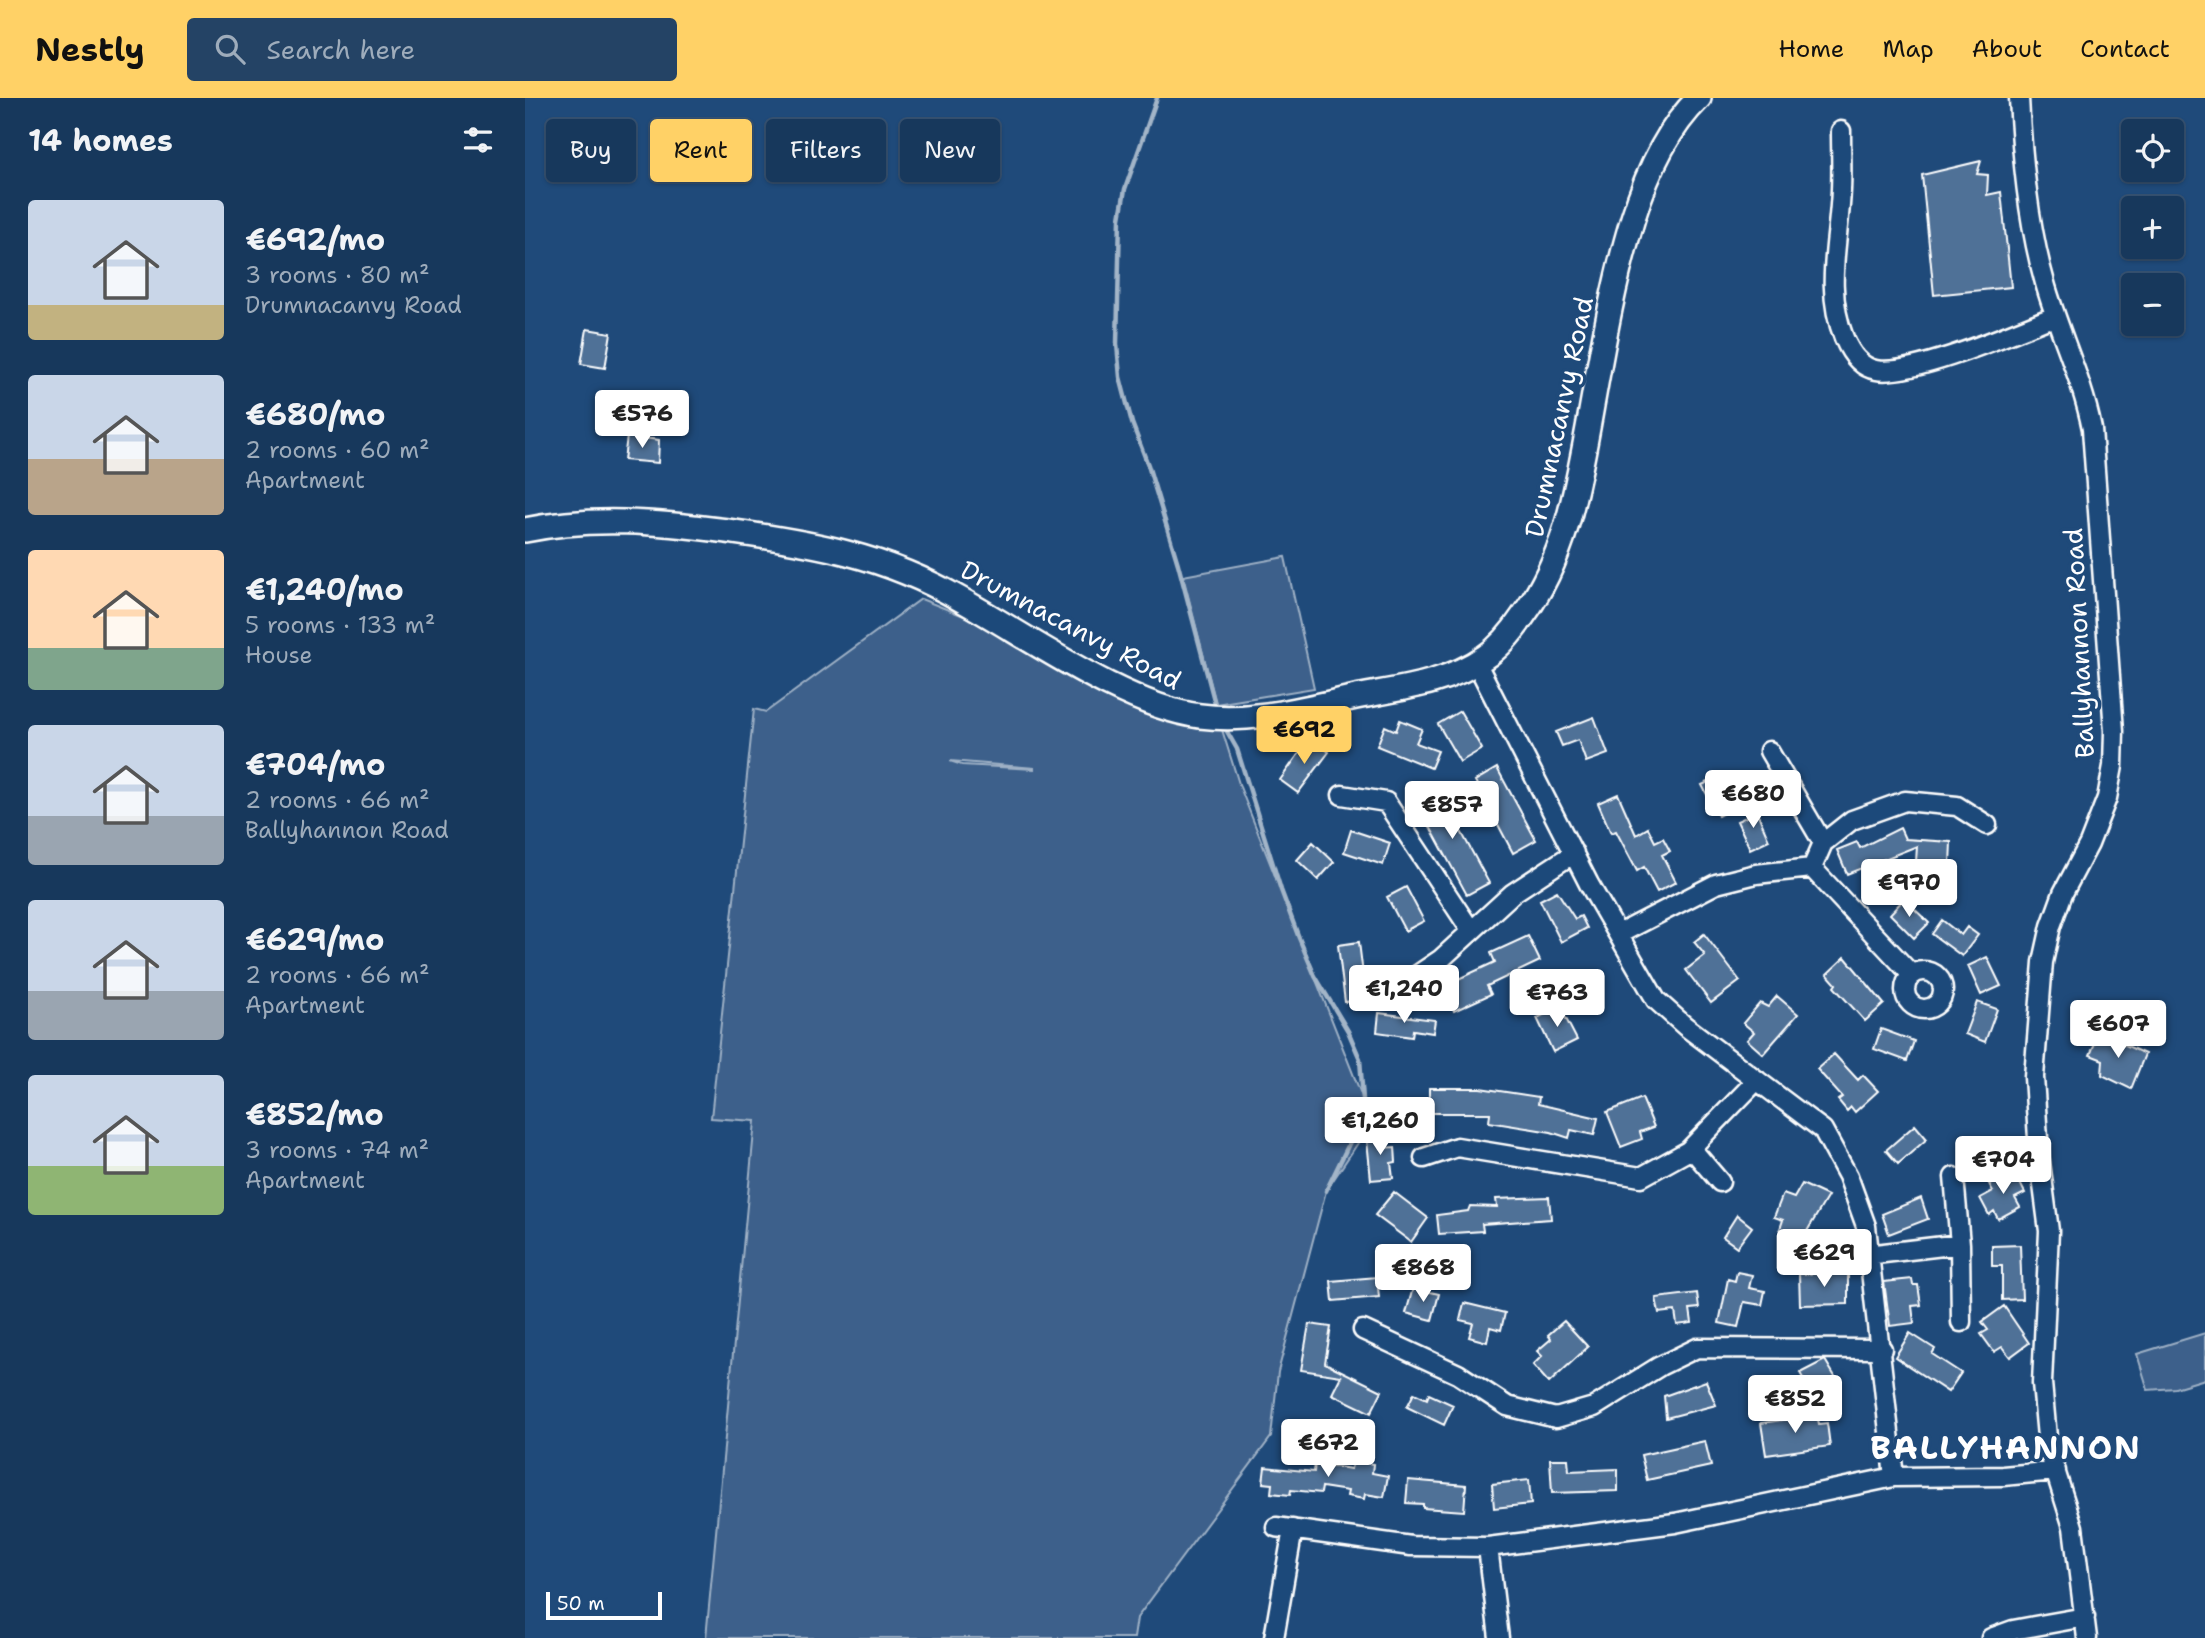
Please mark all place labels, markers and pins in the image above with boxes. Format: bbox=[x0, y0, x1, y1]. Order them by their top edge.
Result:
pin: €576 bbox=[601, 390, 683, 450]
pin: €692 bbox=[1263, 706, 1345, 766]
pin: €680 bbox=[1712, 770, 1794, 830]
pin: €857 bbox=[1411, 782, 1493, 841]
pin: €970 bbox=[1868, 860, 1950, 919]
pin: €1,240 bbox=[1347, 965, 1461, 1025]
pin: €763 bbox=[1516, 970, 1598, 1029]
pin: €607 bbox=[2077, 1000, 2159, 1060]
pin: €1,260 bbox=[1323, 1098, 1437, 1157]
pin: €704 bbox=[1962, 1136, 2044, 1196]
pin: €629 bbox=[1783, 1230, 1865, 1289]
pin: €868 bbox=[1382, 1244, 1464, 1304]
pin: €852 bbox=[1754, 1376, 1836, 1435]
pin: €672 bbox=[1287, 1420, 1369, 1479]

